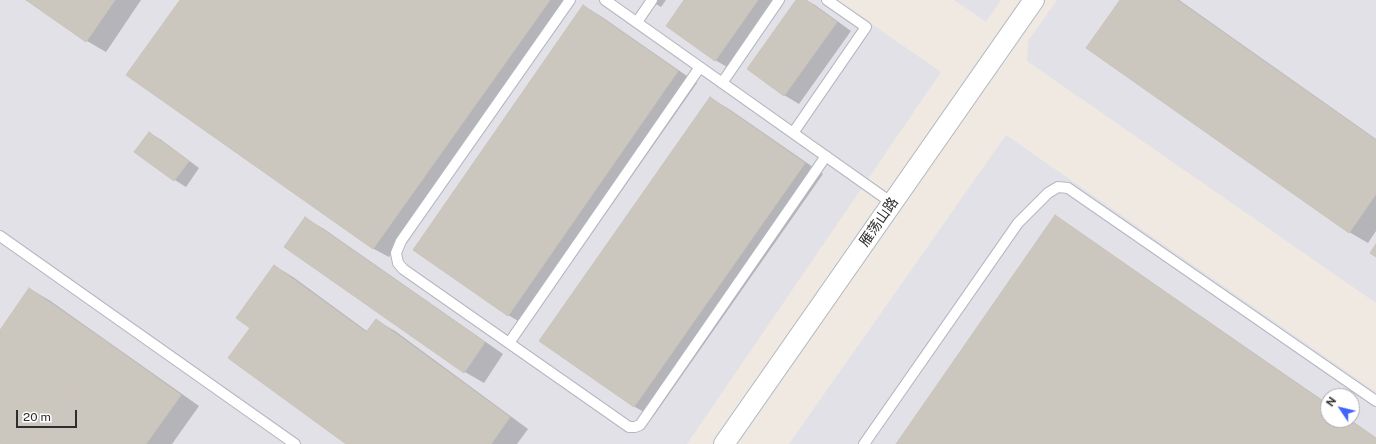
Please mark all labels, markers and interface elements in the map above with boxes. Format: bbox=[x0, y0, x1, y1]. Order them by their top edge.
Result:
street label: 雁荡山路 bbox=[856, 194, 902, 250]
north arrow bbox=[1320, 388, 1360, 428]
text: N bbox=[1324, 395, 1338, 409]
scale bar bbox=[18, 402, 79, 428]
text: 20 m bbox=[23, 410, 51, 424]

